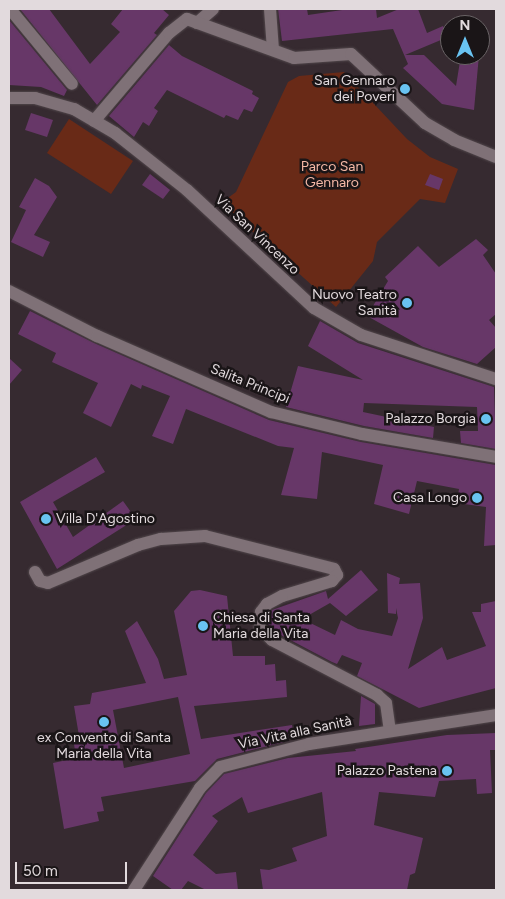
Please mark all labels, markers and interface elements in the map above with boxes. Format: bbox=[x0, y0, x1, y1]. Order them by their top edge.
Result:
north arrow bbox=[440, 15, 490, 65]
text: N bbox=[460, 17, 470, 34]
place label: San Gennaro dei Poveri bbox=[314, 73, 395, 105]
marker: San Gennaro dei Poveri bbox=[399, 83, 411, 95]
park label: Parco San Gennaro bbox=[301, 159, 363, 192]
street label: Via San Vincenzo bbox=[211, 192, 303, 278]
place label: Nuovo Teatro Sanità bbox=[312, 287, 397, 320]
marker: Nuovo Teatro Sanità bbox=[401, 297, 413, 309]
street label: Salita Principi bbox=[208, 360, 292, 408]
place label: Palazzo Borgia bbox=[385, 411, 476, 427]
marker: Palazzo Borgia bbox=[480, 413, 492, 425]
place label: Casa Longo bbox=[393, 490, 467, 506]
marker: Casa Longo bbox=[471, 492, 483, 504]
place label: Villa D'Agostino bbox=[56, 511, 155, 527]
marker: Villa D'Agostino bbox=[40, 513, 52, 525]
place label: Chiesa di Santa Maria della Vita bbox=[213, 610, 310, 642]
marker: Chiesa di Santa Maria della Vita bbox=[197, 620, 209, 632]
street label: Via Vita alla Sanità bbox=[237, 713, 353, 753]
marker: ex Convento di Santa Maria della Vita bbox=[98, 716, 110, 728]
place label: ex Convento di Santa Maria della Vita bbox=[37, 730, 171, 762]
place label: Palazzo Pastena bbox=[337, 763, 437, 779]
marker: Palazzo Pastena bbox=[441, 765, 453, 777]
scale bar bbox=[18, 852, 130, 884]
text: 50 m bbox=[23, 862, 58, 880]

